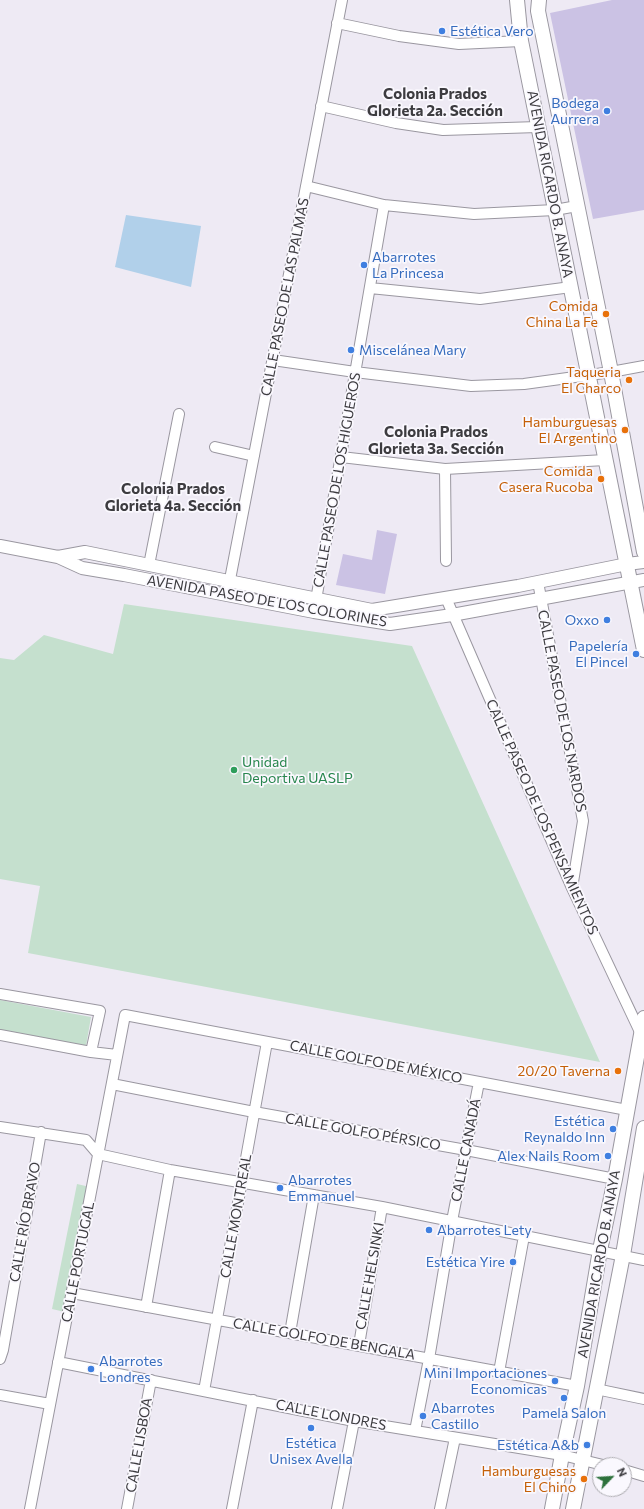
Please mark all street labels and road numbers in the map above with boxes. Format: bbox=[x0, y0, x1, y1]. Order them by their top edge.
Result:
street label: AVENIDA RICARDO B. ANAYA bbox=[524, 89, 576, 279]
street label: CALLE PASEO DE LAS PALMAS bbox=[258, 197, 312, 397]
street label: CALLE PASEO DE LOS HIGUEROS bbox=[310, 371, 364, 589]
street label: AVENIDA PASEO DE LOS COLORINES bbox=[146, 572, 388, 630]
street label: CALLE PASEO DE LOS NARDOS bbox=[534, 609, 590, 813]
street label: CALLE PASEO DE LOS PENSAMIENTOS bbox=[482, 697, 602, 937]
street label: CALLE GOLFO DE MÉXICO bbox=[288, 1037, 464, 1087]
street label: CALLE CANADÁ bbox=[448, 1097, 484, 1203]
street label: CALLE GOLFO PÉRSICO bbox=[284, 1110, 442, 1154]
street label: CALLE MONTREAL bbox=[217, 1153, 255, 1279]
street label: CALLE RÍO BRAVO bbox=[6, 1161, 44, 1283]
street label: AVENIDA RICARDO B. ANAYA bbox=[574, 1169, 624, 1359]
street label: CALLE PORTUGAL bbox=[58, 1200, 98, 1324]
street label: CALLE HELSINKI bbox=[352, 1221, 388, 1331]
street label: CALLE GOLFO DE BENGALA bbox=[231, 1315, 417, 1363]
street label: CALLE LISBOA bbox=[122, 1396, 156, 1494]
street label: CALLE LONDRES bbox=[274, 1396, 388, 1434]

